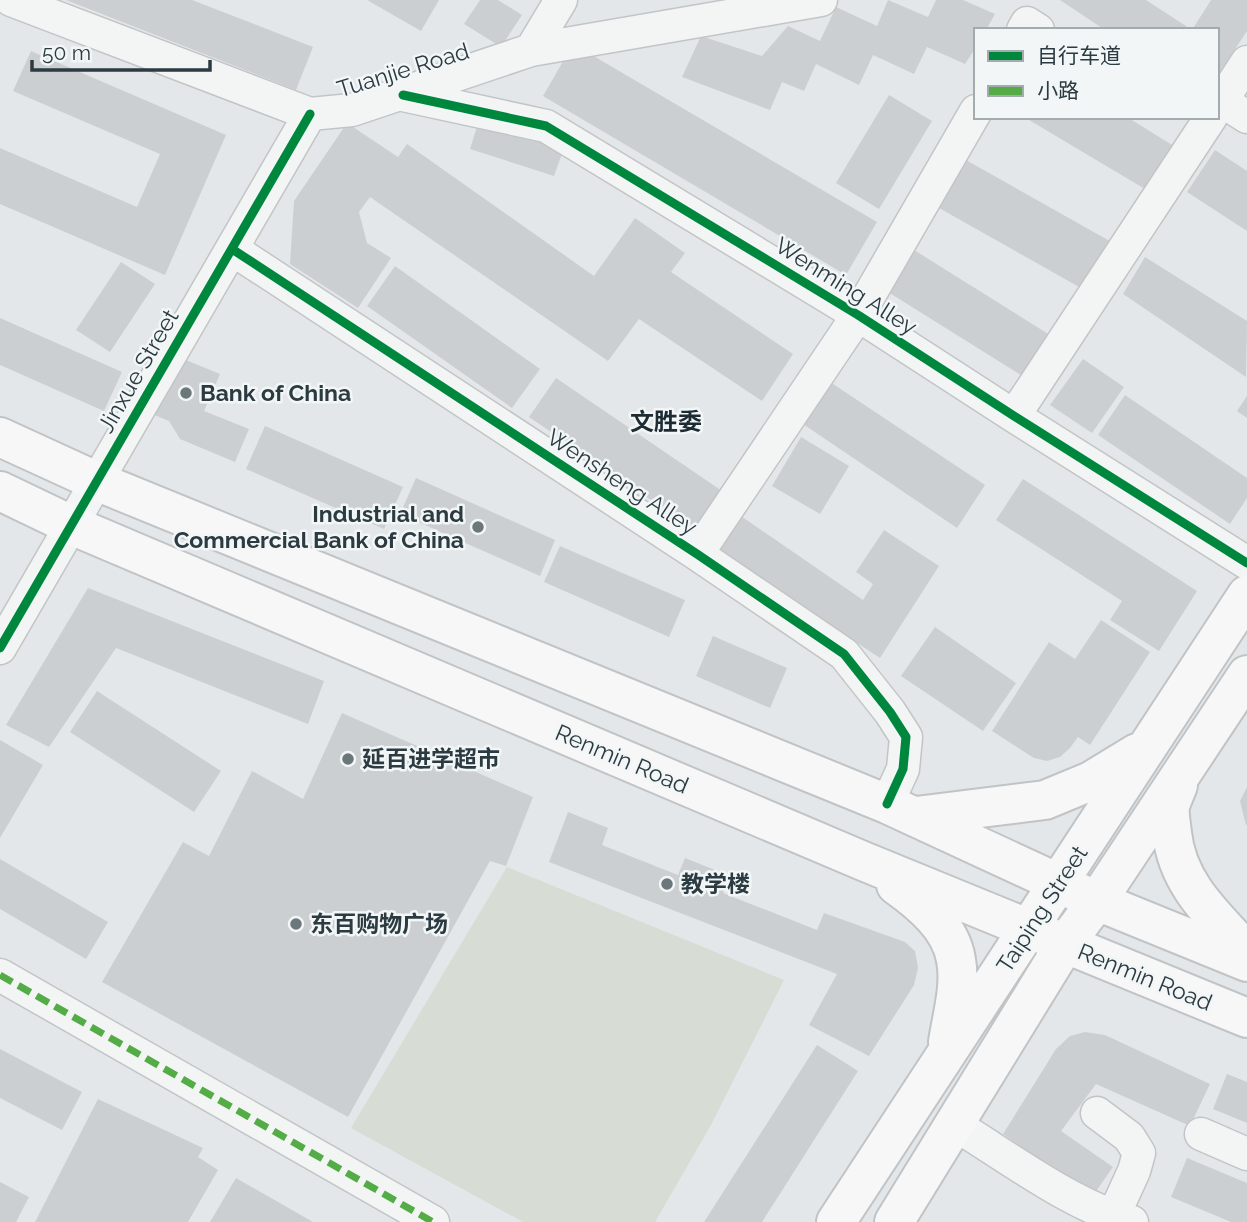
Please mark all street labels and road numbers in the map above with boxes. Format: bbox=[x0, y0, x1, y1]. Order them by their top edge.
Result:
street label: Tuanjie Road bbox=[334, 37, 472, 102]
street label: Wenming Alley bbox=[770, 231, 922, 340]
street label: Jinxue Street bbox=[91, 304, 184, 437]
street label: Wensheng Alley bbox=[542, 423, 703, 540]
street label: Renmin Road bbox=[551, 718, 693, 799]
street label: Taiping Street bbox=[991, 840, 1093, 977]
street label: Renmin Road bbox=[1074, 937, 1216, 1016]

